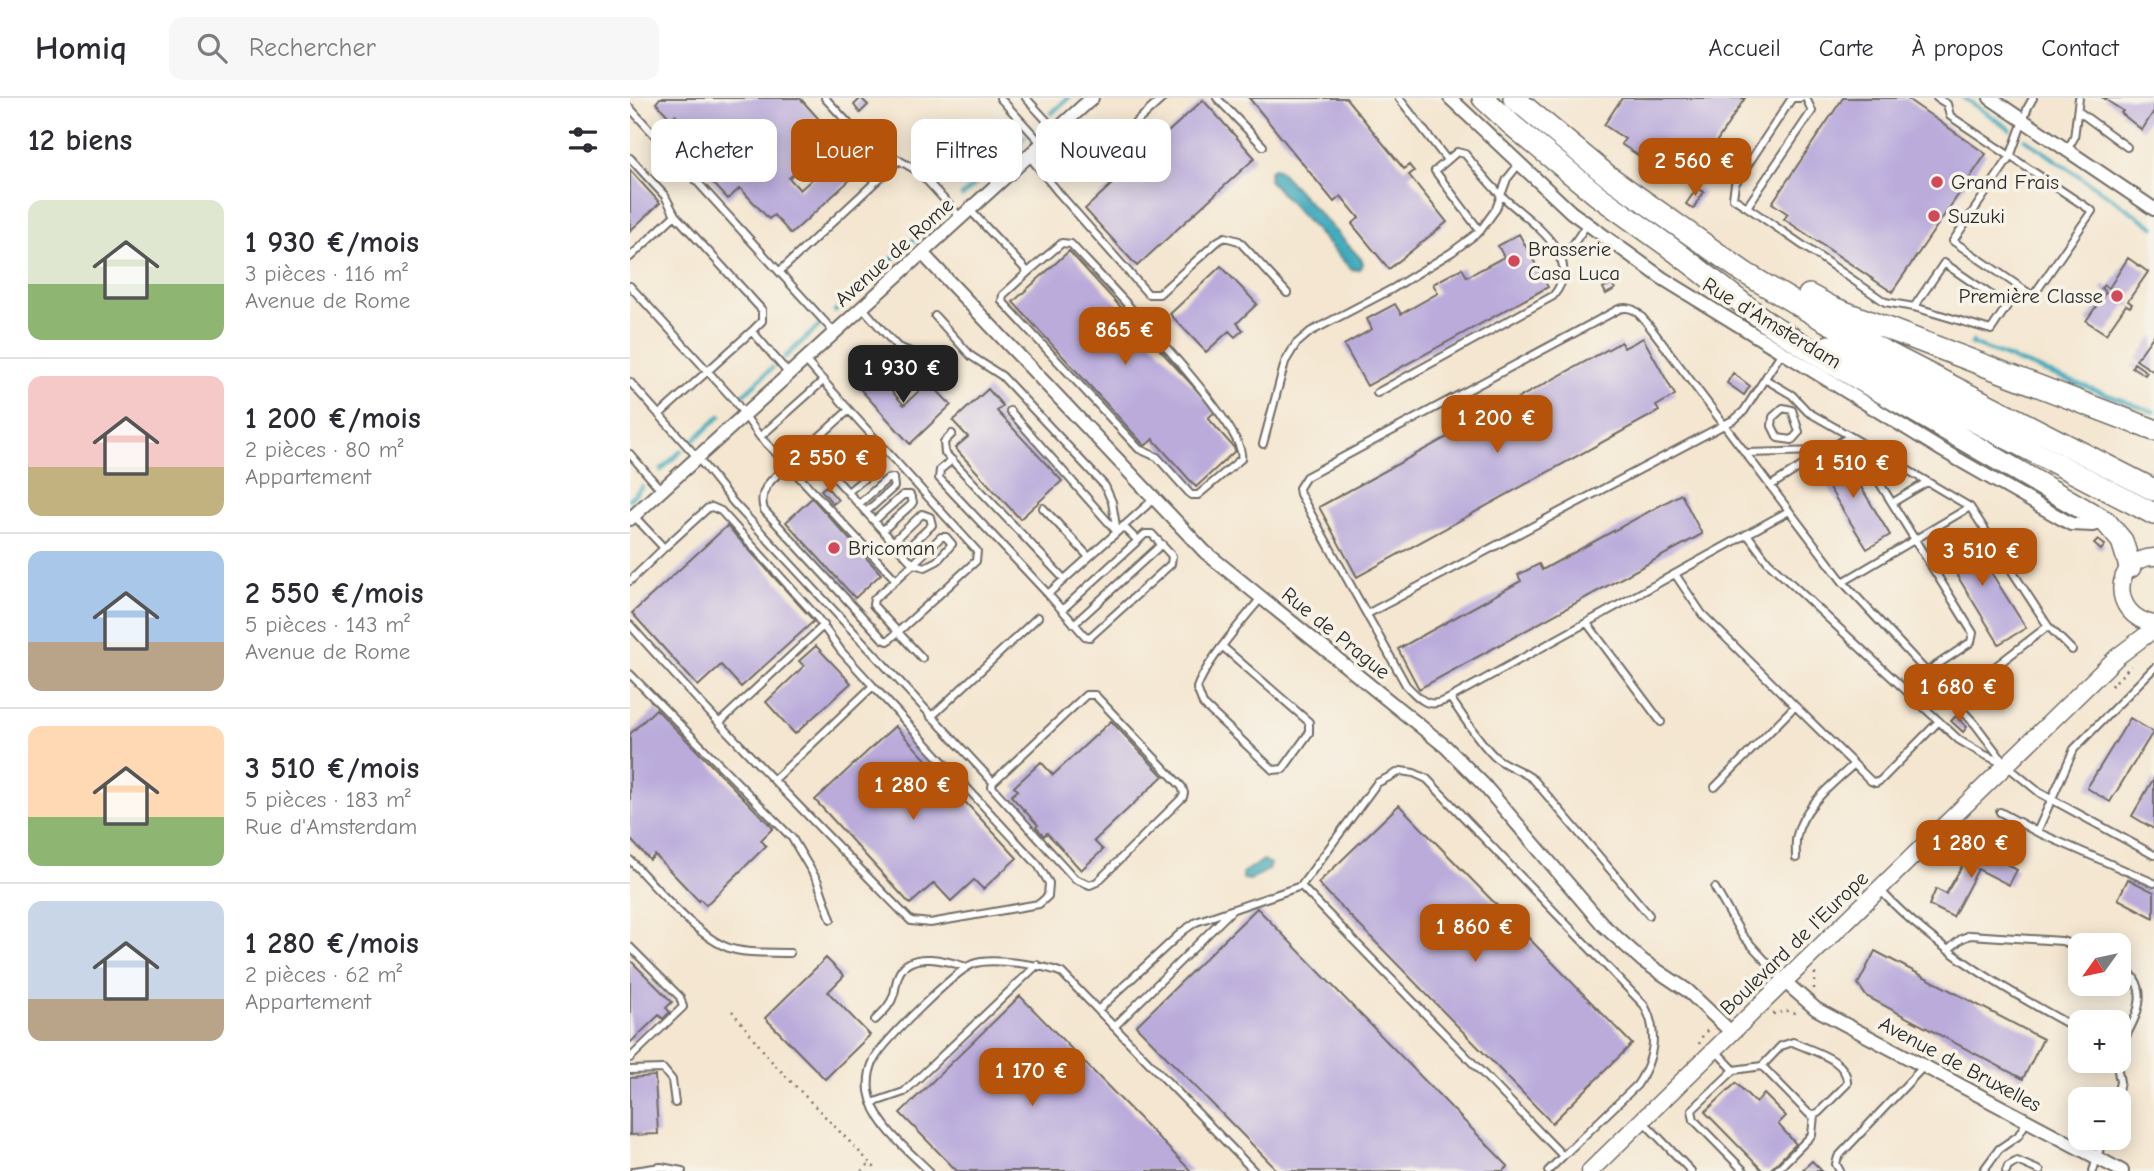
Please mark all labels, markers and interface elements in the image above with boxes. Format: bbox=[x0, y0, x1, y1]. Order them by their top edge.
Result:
search box bbox=[169, 17, 659, 80]
text: Homiq bbox=[35, 29, 127, 67]
icon: search bbox=[193, 29, 231, 67]
text: Rechercher bbox=[249, 33, 376, 63]
text: Accueil bbox=[1709, 34, 1781, 62]
text: Carte bbox=[1819, 34, 1874, 62]
text: À propos bbox=[1912, 34, 2003, 62]
text: Contact bbox=[2041, 34, 2119, 62]
chip: Acheter bbox=[651, 119, 777, 182]
chip: Louer bbox=[791, 119, 897, 182]
chip: Filtres bbox=[911, 119, 1022, 182]
chip: Nouveau bbox=[1036, 119, 1171, 182]
icon: filters bbox=[564, 121, 602, 159]
text: 12 biens bbox=[28, 123, 132, 158]
pin: 2 560 € bbox=[1630, 139, 1760, 198]
text: 2 560 € bbox=[1654, 147, 1736, 174]
place label: Grand Frais bbox=[1951, 170, 2059, 194]
marker: Grand Frais bbox=[1929, 174, 1945, 190]
street label: Avenue de Rome bbox=[830, 193, 958, 311]
place label: Suzuki bbox=[1948, 204, 2005, 228]
marker: Suzuki bbox=[1926, 208, 1942, 224]
text: 1 930 €/mois bbox=[245, 225, 419, 260]
icon: home bbox=[84, 228, 168, 312]
place label: Brasserie Casa Luca bbox=[1528, 237, 1620, 285]
marker: Brasserie Casa Luca bbox=[1506, 253, 1522, 269]
text: 3 pièces · 116 m² bbox=[245, 260, 408, 287]
street label: Rue d'Amsterdam bbox=[1698, 272, 1846, 374]
place label: Première Classe bbox=[1958, 284, 2103, 308]
text: Avenue de Rome bbox=[245, 287, 410, 314]
marker: Première Classe bbox=[2109, 288, 2125, 304]
pin: 865 € bbox=[1076, 308, 1174, 367]
text: 865 € bbox=[1095, 316, 1155, 343]
pin: 1 930 € bbox=[838, 345, 968, 405]
text: 1 930 € bbox=[864, 354, 942, 381]
pin: 1 200 € bbox=[1432, 396, 1562, 455]
text: 1 200 €/mois bbox=[245, 401, 421, 436]
icon: home bbox=[84, 404, 168, 488]
text: 1 200 € bbox=[1457, 404, 1537, 431]
text: 2 pièces · 80 m² bbox=[245, 436, 404, 463]
pin: 2 550 € bbox=[765, 436, 895, 495]
pin: 1 510 € bbox=[1788, 440, 1918, 500]
text: 2 550 € bbox=[789, 444, 871, 471]
text: 1 510 € bbox=[1815, 449, 1891, 476]
text: Appartement bbox=[245, 463, 371, 490]
pin: 3 510 € bbox=[1917, 528, 2047, 588]
place label: Bricoman bbox=[848, 536, 935, 560]
text: 3 510 € bbox=[1943, 537, 2021, 564]
marker: Bricoman bbox=[826, 540, 842, 556]
text: 2 550 €/mois bbox=[245, 576, 424, 611]
icon: home bbox=[84, 579, 168, 663]
street label: Rue de Prague bbox=[1277, 582, 1395, 684]
text: 5 pièces · 143 m² bbox=[245, 611, 410, 638]
text: Avenue de Rome bbox=[245, 638, 410, 665]
pin: 1 680 € bbox=[1894, 664, 2024, 724]
text: 1 680 € bbox=[1920, 673, 1998, 700]
text: 3 510 €/mois bbox=[245, 751, 419, 786]
icon: home bbox=[84, 754, 168, 838]
pin: 1 280 € bbox=[848, 762, 978, 822]
text: 1 280 € bbox=[874, 771, 952, 798]
text: 5 pièces · 183 m² bbox=[245, 786, 411, 813]
text: Rue d'Amsterdam bbox=[245, 813, 417, 840]
pin: 1 280 € bbox=[1906, 820, 2036, 880]
text: 1 280 € bbox=[1932, 829, 2010, 856]
street label: Boulevard de l'Europe bbox=[1715, 866, 1873, 1020]
pin: 1 860 € bbox=[1410, 904, 1540, 964]
text: 1 860 € bbox=[1436, 913, 1514, 940]
text: 1 280 €/mois bbox=[245, 926, 419, 961]
icon: home bbox=[84, 929, 168, 1013]
north arrow bbox=[2068, 933, 2132, 996]
map controls bbox=[2068, 933, 2131, 1150]
text: 2 pièces · 62 m² bbox=[245, 961, 402, 988]
text: Appartement bbox=[245, 988, 371, 1015]
button: + bbox=[2068, 1010, 2131, 1073]
street label: Avenue de Bruxelles bbox=[1875, 1011, 2045, 1117]
pin: 1 170 € bbox=[967, 1048, 1097, 1108]
text: 1 170 € bbox=[995, 1057, 1069, 1084]
button: − bbox=[2068, 1087, 2131, 1150]

